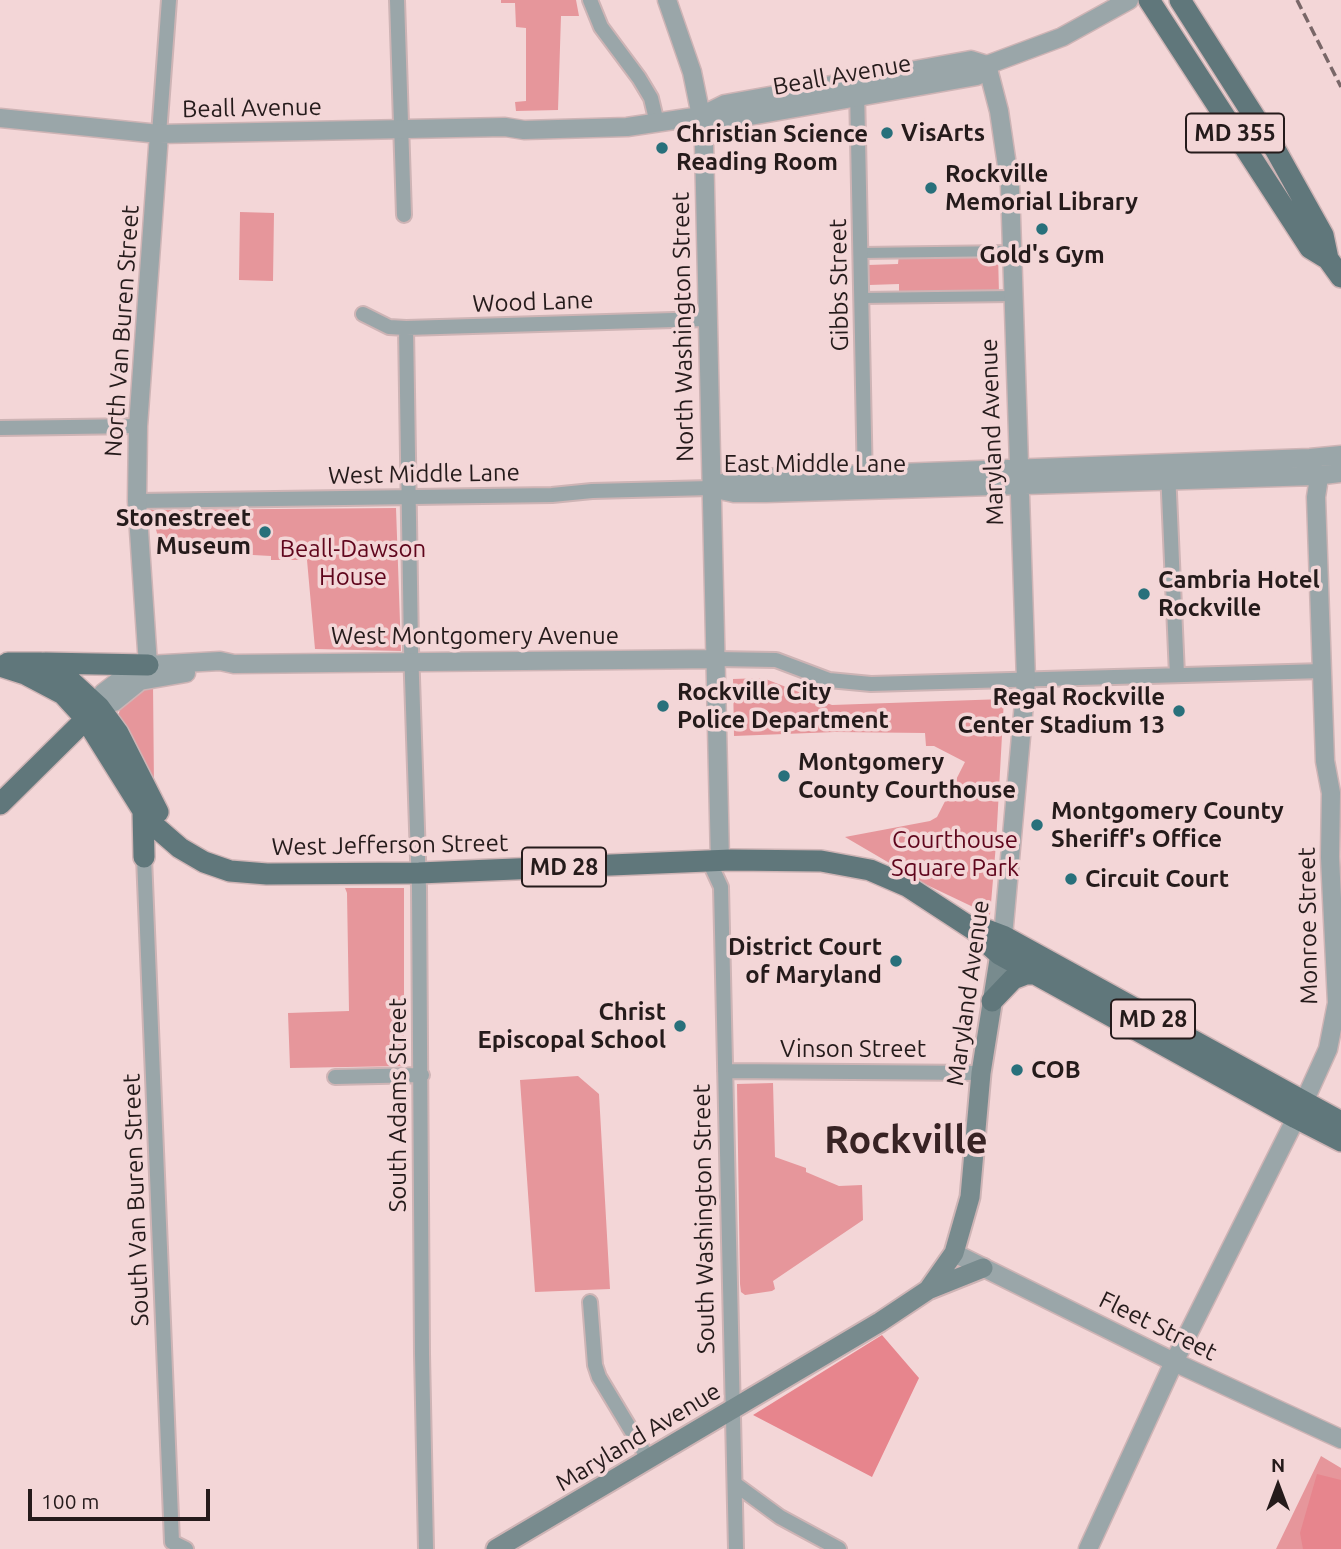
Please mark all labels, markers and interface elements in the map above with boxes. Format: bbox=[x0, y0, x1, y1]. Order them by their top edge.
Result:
street label: Beall Avenue bbox=[771, 49, 913, 101]
street label: Beall Avenue bbox=[182, 92, 322, 124]
road number: MD 355 bbox=[1186, 114, 1284, 152]
place label: VisArts bbox=[901, 119, 985, 147]
place label: Christian Science Reading Room bbox=[676, 120, 868, 176]
marker: VisArts bbox=[879, 125, 895, 141]
marker: Christian Science Reading Room bbox=[654, 140, 670, 156]
place label: Rockville Memorial Library bbox=[945, 160, 1138, 216]
marker: Rockville Memorial Library bbox=[923, 180, 939, 196]
street label: North Washington Street bbox=[666, 192, 700, 462]
street label: North Van Buren Street bbox=[99, 204, 145, 458]
street label: Gibbs Street bbox=[823, 218, 855, 352]
marker: Gold's Gym bbox=[1034, 221, 1050, 237]
place label: Gold's Gym bbox=[979, 241, 1105, 269]
street label: Wood Lane bbox=[472, 285, 594, 319]
street label: Maryland Avenue bbox=[974, 338, 1010, 526]
street label: East Middle Lane bbox=[724, 450, 906, 478]
street label: West Middle Lane bbox=[328, 458, 520, 490]
place label: Stonestreet Museum bbox=[116, 504, 251, 560]
marker: Stonestreet Museum bbox=[257, 524, 273, 540]
park label: Beall-Dawson House bbox=[280, 535, 426, 591]
place label: Cambria Hotel Rockville bbox=[1158, 566, 1320, 622]
marker: Cambria Hotel Rockville bbox=[1136, 586, 1152, 602]
street label: West Montgomery Avenue bbox=[331, 622, 619, 650]
place label: Rockville City Police Department bbox=[677, 678, 889, 734]
place label: Regal Rockville Center Stadium 13 bbox=[958, 683, 1165, 739]
marker: Rockville City Police Department bbox=[655, 698, 671, 714]
marker: Regal Rockville Center Stadium 13 bbox=[1171, 703, 1187, 719]
place label: Montgomery County Courthouse bbox=[798, 748, 1016, 804]
marker: Montgomery County Courthouse bbox=[776, 768, 792, 784]
place label: Montgomery County Sheriff's Office bbox=[1051, 797, 1284, 853]
marker: Montgomery County Sheriff's Office bbox=[1029, 817, 1045, 833]
park label: Courthouse Square Park bbox=[891, 826, 1019, 882]
street label: West Jefferson Street bbox=[271, 829, 509, 861]
street label: Monroe Street bbox=[1292, 847, 1324, 1005]
road number: MD 28 bbox=[522, 848, 606, 887]
place label: Circuit Court bbox=[1085, 865, 1229, 893]
marker: Circuit Court bbox=[1063, 871, 1079, 887]
street label: Maryland Avenue bbox=[941, 898, 995, 1088]
place label: District Court of Maryland bbox=[728, 933, 882, 989]
marker: District Court of Maryland bbox=[888, 953, 904, 969]
street label: South Adams Street bbox=[384, 998, 412, 1212]
place label: Christ Episcopal School bbox=[478, 998, 666, 1054]
road number: MD 28 bbox=[1111, 1000, 1195, 1038]
marker: Christ Episcopal School bbox=[672, 1018, 688, 1034]
street label: Vinson Street bbox=[780, 1035, 926, 1063]
place label: COB bbox=[1031, 1056, 1081, 1084]
marker: COB bbox=[1009, 1062, 1025, 1078]
street label: South Van Buren Street bbox=[117, 1073, 155, 1327]
street label: South Washington Street bbox=[687, 1084, 721, 1354]
district label: Rockville bbox=[824, 1117, 988, 1163]
street label: Fleet Street bbox=[1094, 1285, 1222, 1367]
street label: Maryland Avenue bbox=[550, 1376, 726, 1498]
north arrow bbox=[1243, 1451, 1313, 1521]
text: N bbox=[1271, 1454, 1285, 1476]
scale bar bbox=[32, 1476, 214, 1520]
text: 100 m bbox=[41, 1489, 99, 1513]

